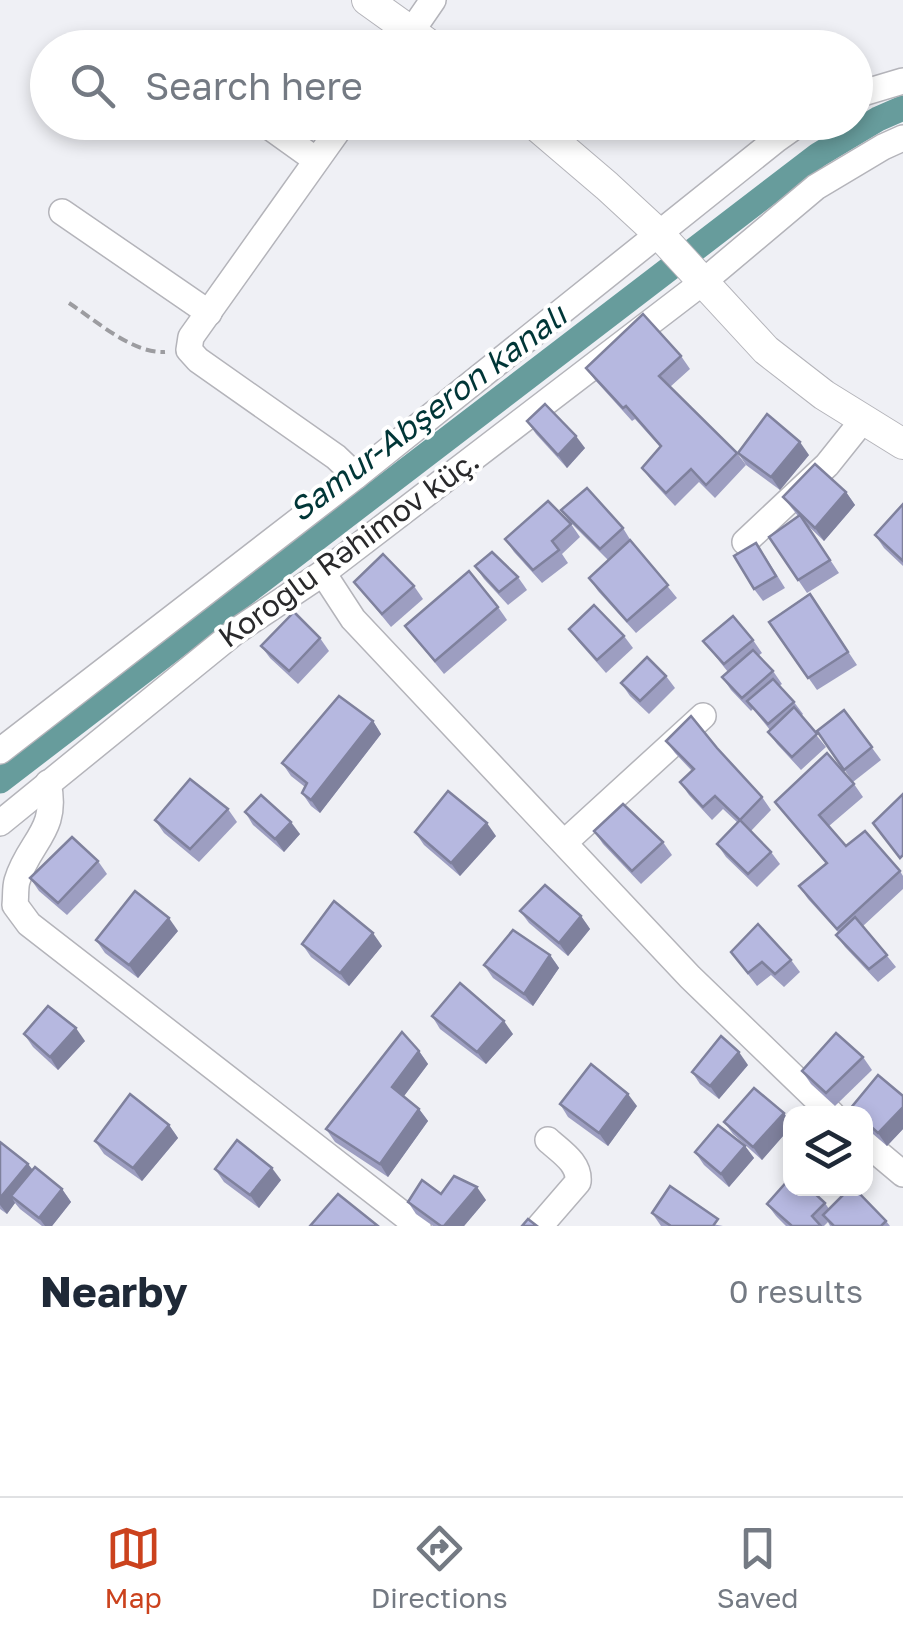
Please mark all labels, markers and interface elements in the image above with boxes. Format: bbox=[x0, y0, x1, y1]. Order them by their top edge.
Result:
search box bbox=[30, 30, 873, 140]
icon: search bbox=[65, 58, 120, 113]
text: Search here bbox=[145, 63, 363, 108]
water label: Samur-Abşeron kanalı bbox=[281, 295, 575, 529]
street label: Koroğlu Rəhimov küç. bbox=[211, 442, 486, 655]
map controls bbox=[783, 1106, 873, 1196]
button: layers bbox=[783, 1106, 873, 1196]
text: Nearby bbox=[40, 1266, 188, 1316]
text: 0 results bbox=[729, 1272, 863, 1310]
tab: Map bbox=[105, 1521, 162, 1614]
tab: Directions bbox=[371, 1521, 508, 1614]
tab: Saved bbox=[717, 1521, 798, 1614]

